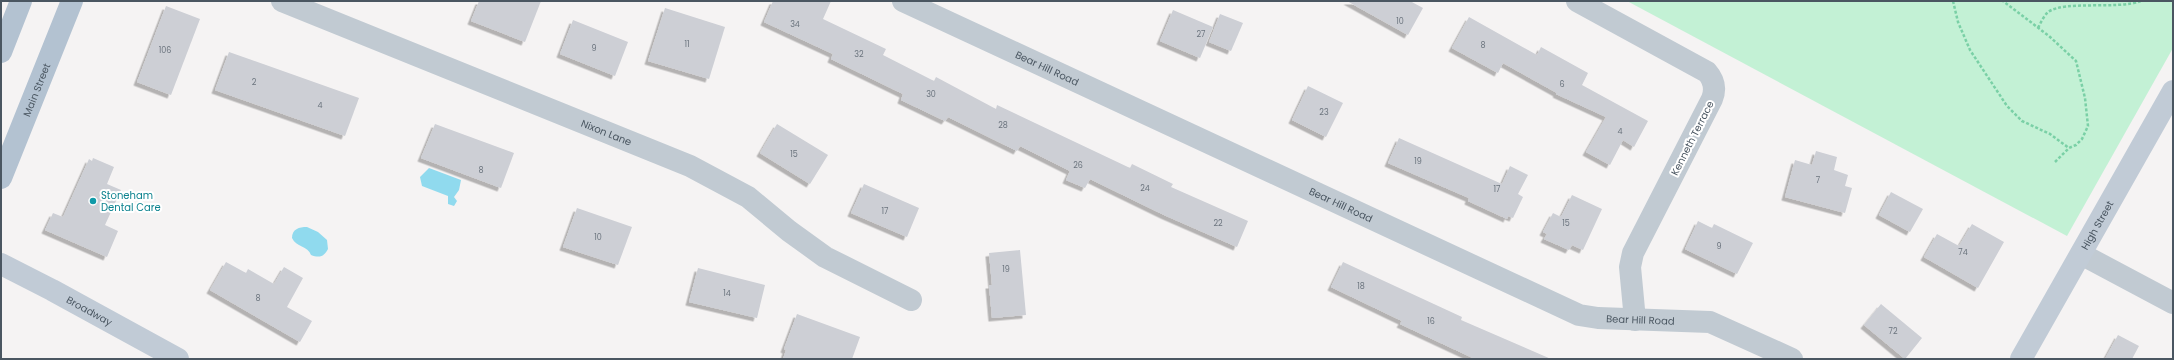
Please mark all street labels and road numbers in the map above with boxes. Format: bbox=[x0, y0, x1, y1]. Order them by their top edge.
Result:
street label: Bear Hill Road bbox=[1013, 47, 1081, 90]
street label: Main Street bbox=[19, 61, 54, 119]
street label: Kenneth Terrace bbox=[1667, 98, 1718, 178]
street label: Nixon Lane bbox=[579, 116, 634, 150]
street label: Bear Hill Road bbox=[1307, 184, 1375, 226]
street label: High Street bbox=[2077, 198, 2118, 253]
street label: Broadway bbox=[64, 292, 115, 330]
street label: Bear Hill Road bbox=[1606, 311, 1675, 329]

